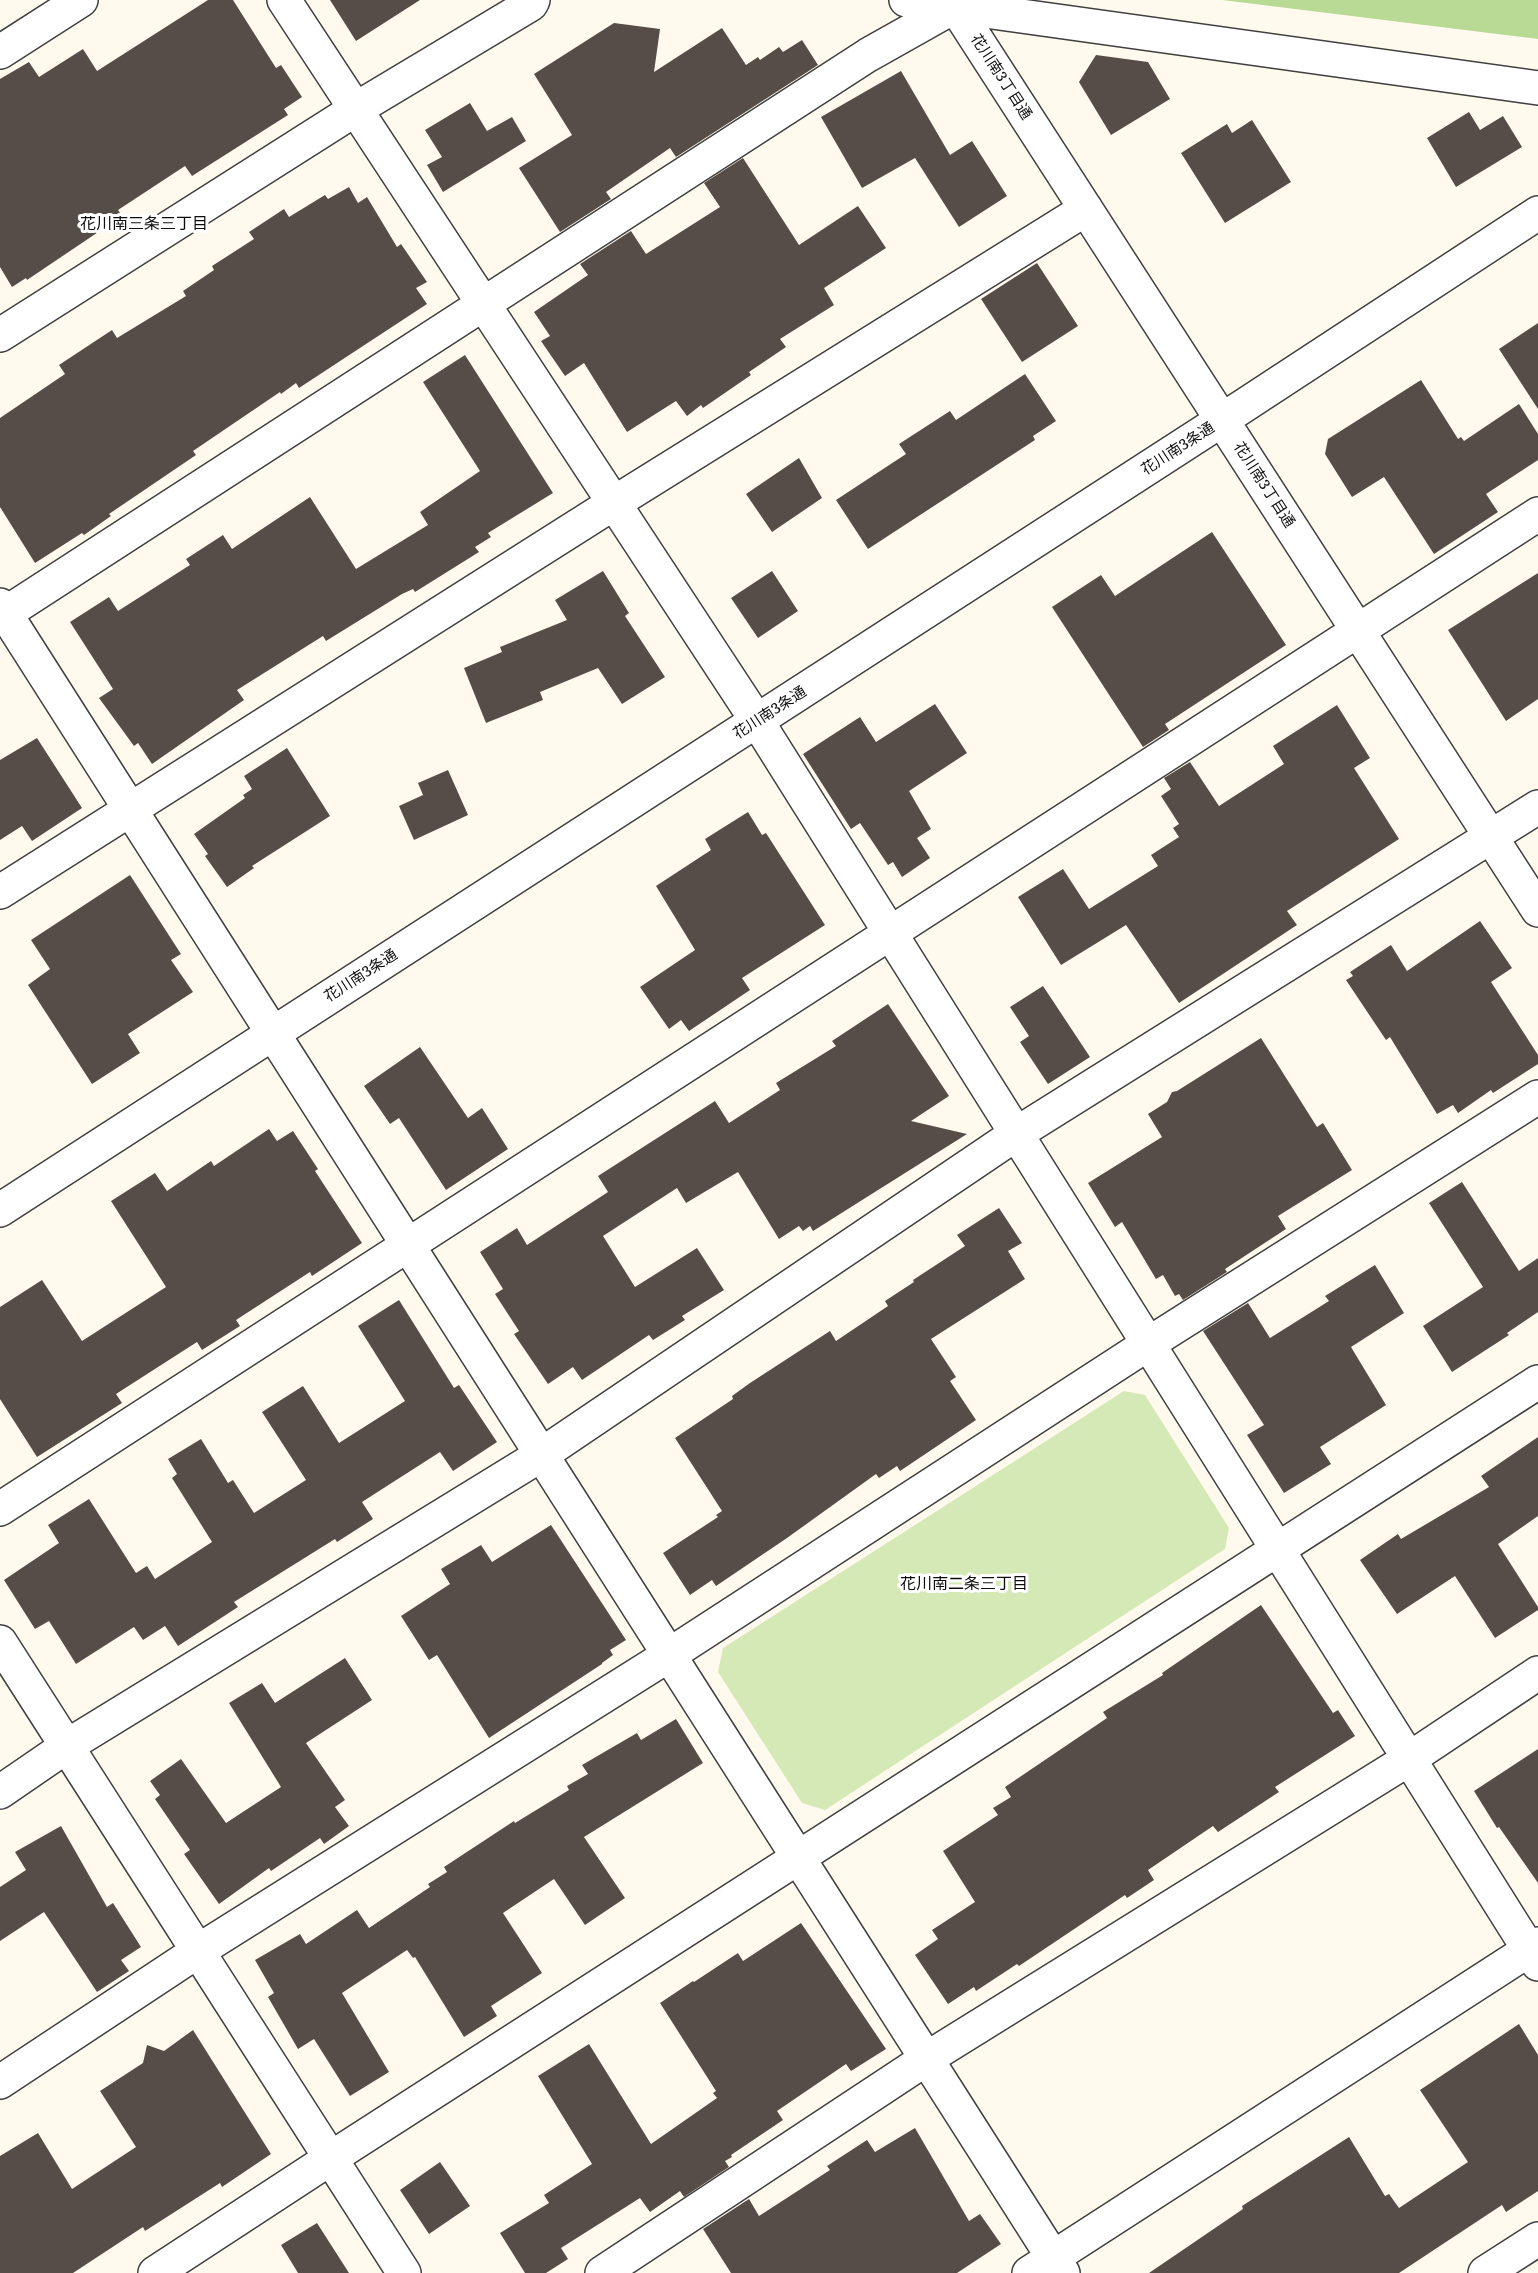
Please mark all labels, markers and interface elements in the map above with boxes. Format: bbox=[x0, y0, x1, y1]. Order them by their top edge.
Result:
street label: 花川南3丁目通 bbox=[967, 31, 1035, 123]
district label: 花川南三条三丁目 bbox=[80, 214, 208, 234]
street label: 花川南3条通 bbox=[1138, 419, 1218, 479]
street label: 花川南3丁目通 bbox=[1230, 439, 1298, 531]
street label: 花川南3条通 bbox=[730, 683, 810, 743]
street label: 花川南3条通 bbox=[321, 946, 401, 1006]
district label: 花川南二条三丁目 bbox=[900, 1574, 1028, 1594]

